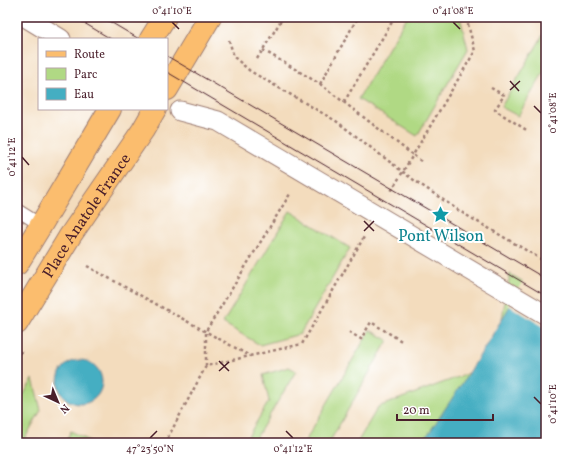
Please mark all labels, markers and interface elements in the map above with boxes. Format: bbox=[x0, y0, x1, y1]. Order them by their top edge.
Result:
text: 0°41'10"E bbox=[152, 4, 192, 18]
text: 0°41'08"E bbox=[433, 4, 473, 18]
legend bbox=[38, 38, 168, 110]
text: Route bbox=[74, 47, 105, 63]
text: Parc bbox=[74, 67, 97, 83]
text: Eau bbox=[74, 87, 94, 103]
text: 0°41'08"E bbox=[546, 93, 560, 133]
text: 0°41'12"E bbox=[5, 137, 19, 177]
street label: Place Anatole France bbox=[38, 149, 137, 283]
place icon: Pont Wilson bbox=[431, 204, 451, 224]
place label: Pont Wilson bbox=[398, 226, 484, 248]
north arrow bbox=[38, 382, 78, 422]
text: 0°41'10"E bbox=[546, 384, 560, 424]
scale bar bbox=[397, 396, 493, 422]
text: N bbox=[56, 400, 72, 416]
text: 20 m bbox=[403, 403, 430, 419]
text: 47°23'50"N bbox=[126, 442, 175, 456]
text: 0°41'12"E bbox=[273, 442, 313, 456]

